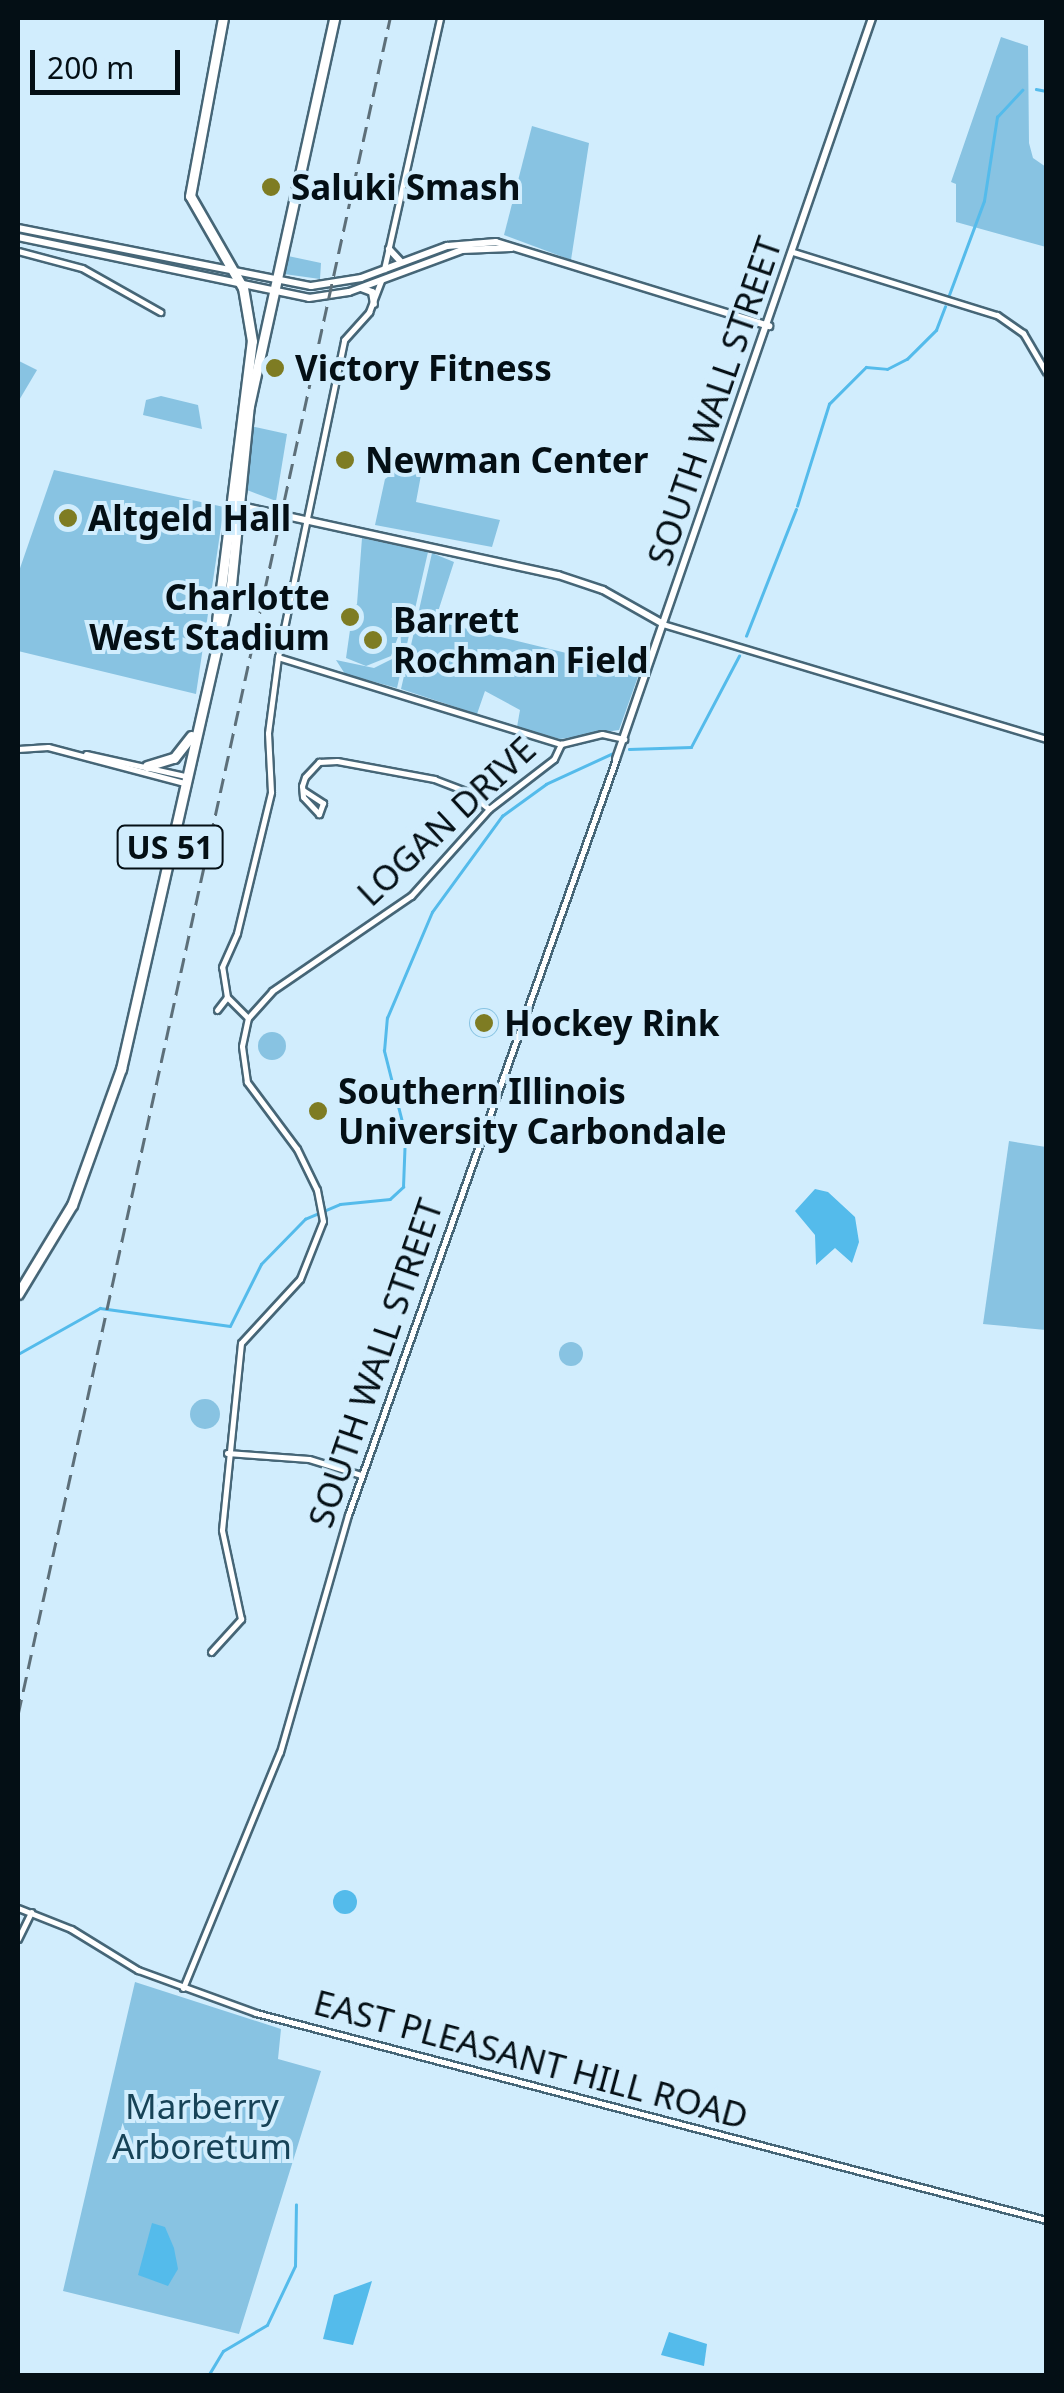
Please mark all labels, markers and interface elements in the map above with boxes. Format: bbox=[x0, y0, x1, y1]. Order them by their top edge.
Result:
scale bar bbox=[35, 30, 185, 92]
text: 200 m bbox=[47, 47, 134, 88]
place label: Saluki Smash bbox=[291, 166, 520, 208]
marker: Saluki Smash bbox=[260, 176, 282, 198]
street label: SOUTH WALL STREET bbox=[638, 231, 790, 571]
place label: Victory Fitness bbox=[295, 347, 552, 389]
marker: Victory Fitness bbox=[264, 357, 286, 379]
place label: Newman Center bbox=[365, 439, 648, 481]
marker: Newman Center bbox=[334, 449, 356, 471]
place label: Altgeld Hall bbox=[88, 497, 291, 539]
marker: Altgeld Hall bbox=[57, 507, 79, 529]
place label: Charlotte West Stadium bbox=[89, 576, 330, 658]
place label: Barrett Rochman Field bbox=[393, 599, 649, 681]
marker: Charlotte West Stadium bbox=[339, 606, 361, 628]
marker: Barrett Rochman Field bbox=[362, 629, 384, 651]
street label: LOGAN DRIVE bbox=[348, 728, 544, 914]
road number: US 51 bbox=[115, 820, 225, 874]
place label: Hockey Rink bbox=[504, 1002, 720, 1044]
marker: Hockey Rink bbox=[473, 1012, 495, 1034]
place label: Southern Illinois University Carbondale bbox=[338, 1070, 727, 1152]
marker: Southern Illinois University Carbondale bbox=[307, 1100, 329, 1122]
street label: SOUTH WALL STREET bbox=[299, 1193, 451, 1533]
street label: EAST PLEASANT HILL ROAD bbox=[309, 1981, 753, 2137]
park label: Marberry Arboretum bbox=[112, 2085, 292, 2167]

